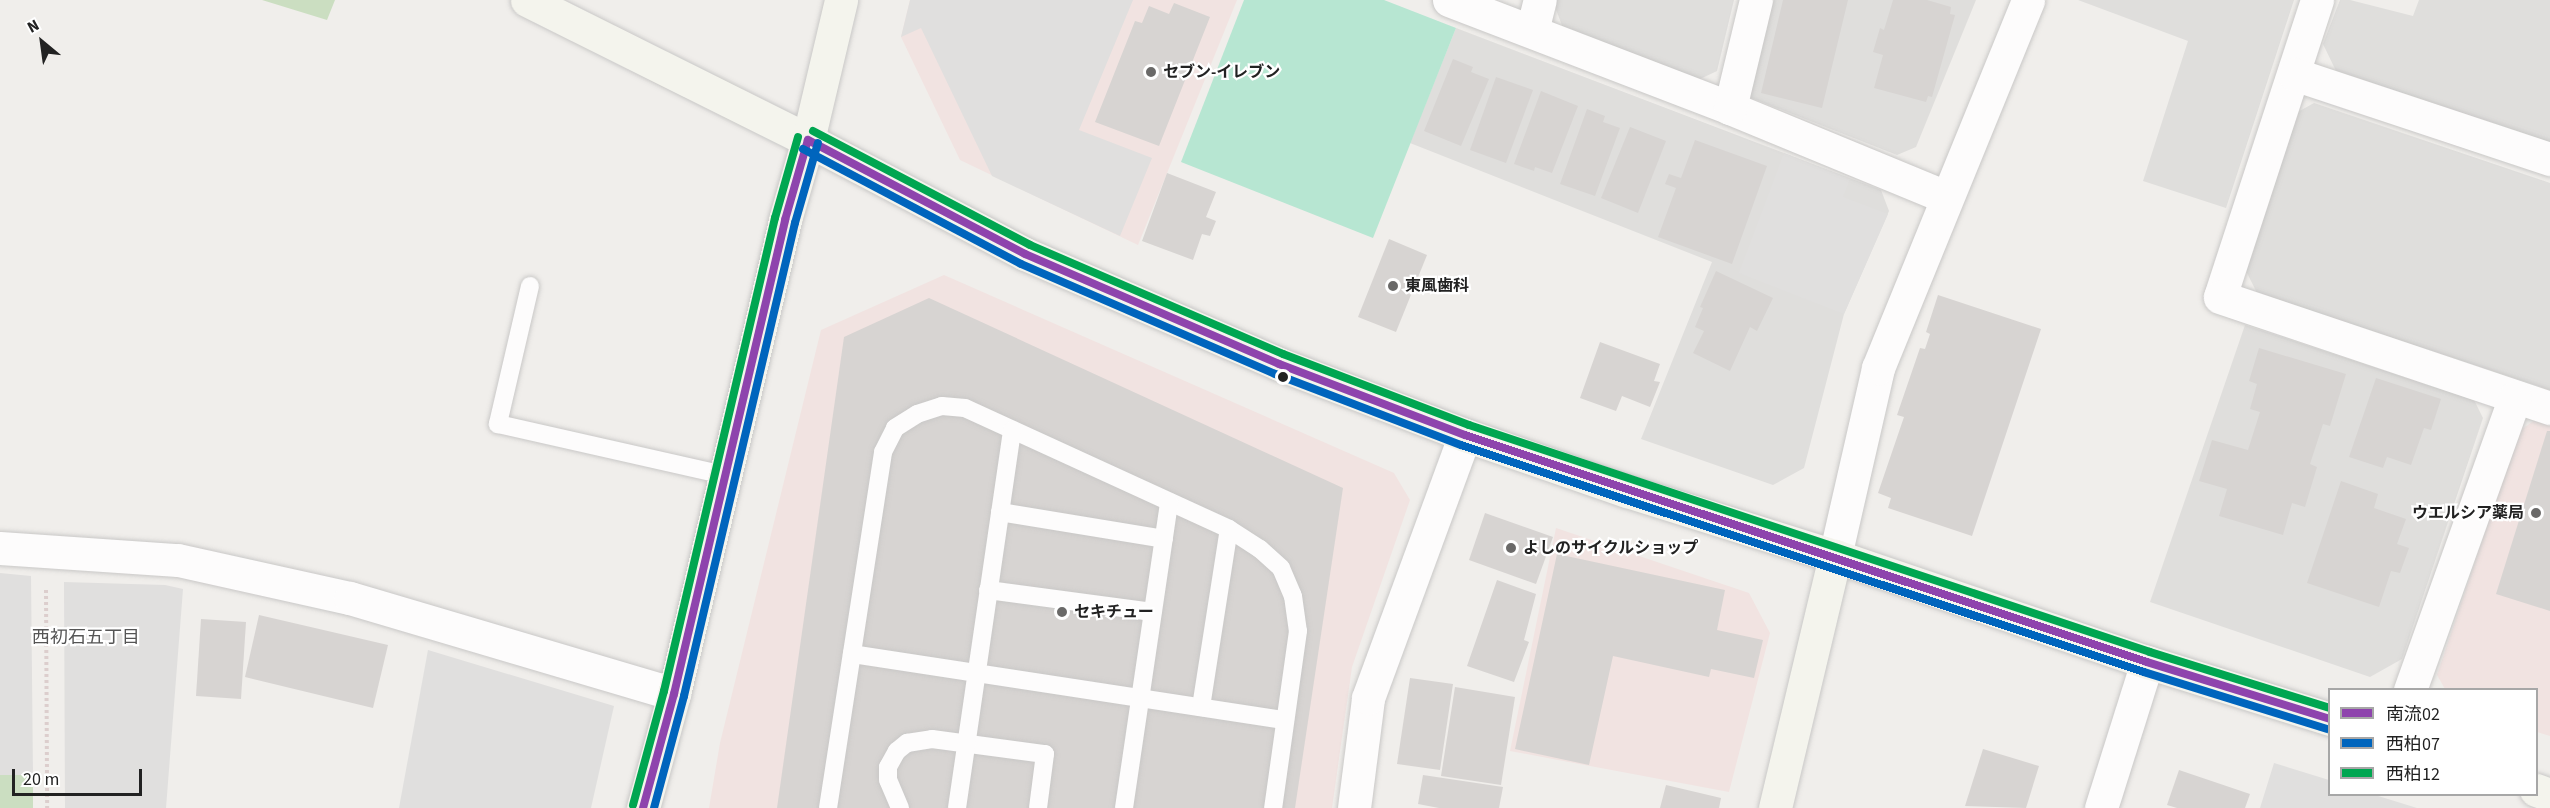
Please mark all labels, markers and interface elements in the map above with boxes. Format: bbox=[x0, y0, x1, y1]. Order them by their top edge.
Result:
north arrow bbox=[12, 12, 72, 72]
text: N bbox=[23, 14, 43, 38]
place label: セブン-イレブン bbox=[1163, 62, 1280, 82]
marker: セブン-イレブン bbox=[1144, 65, 1158, 79]
place label: 東風歯科 bbox=[1405, 276, 1469, 296]
marker: 東風歯科 bbox=[1386, 279, 1400, 293]
unlabelled marker bbox=[1277, 371, 1289, 383]
place label: ウエルシア薬局 bbox=[2412, 503, 2524, 523]
marker: ウエルシア薬局 bbox=[2529, 506, 2543, 520]
place label: よしのサイクルショップ bbox=[1523, 538, 1699, 558]
marker: よしのサイクルショップ bbox=[1504, 541, 1518, 555]
place label: セキチュー bbox=[1074, 602, 1154, 622]
marker: セキチュー bbox=[1055, 605, 1069, 619]
district label: 西初石五丁目 bbox=[32, 627, 140, 649]
legend bbox=[2328, 688, 2538, 796]
text: 南流02 bbox=[2386, 702, 2440, 727]
text: 西柏07 bbox=[2386, 732, 2440, 757]
scale bar bbox=[15, 757, 146, 795]
text: 西柏12 bbox=[2386, 762, 2440, 787]
text: 20 m bbox=[23, 767, 59, 792]

